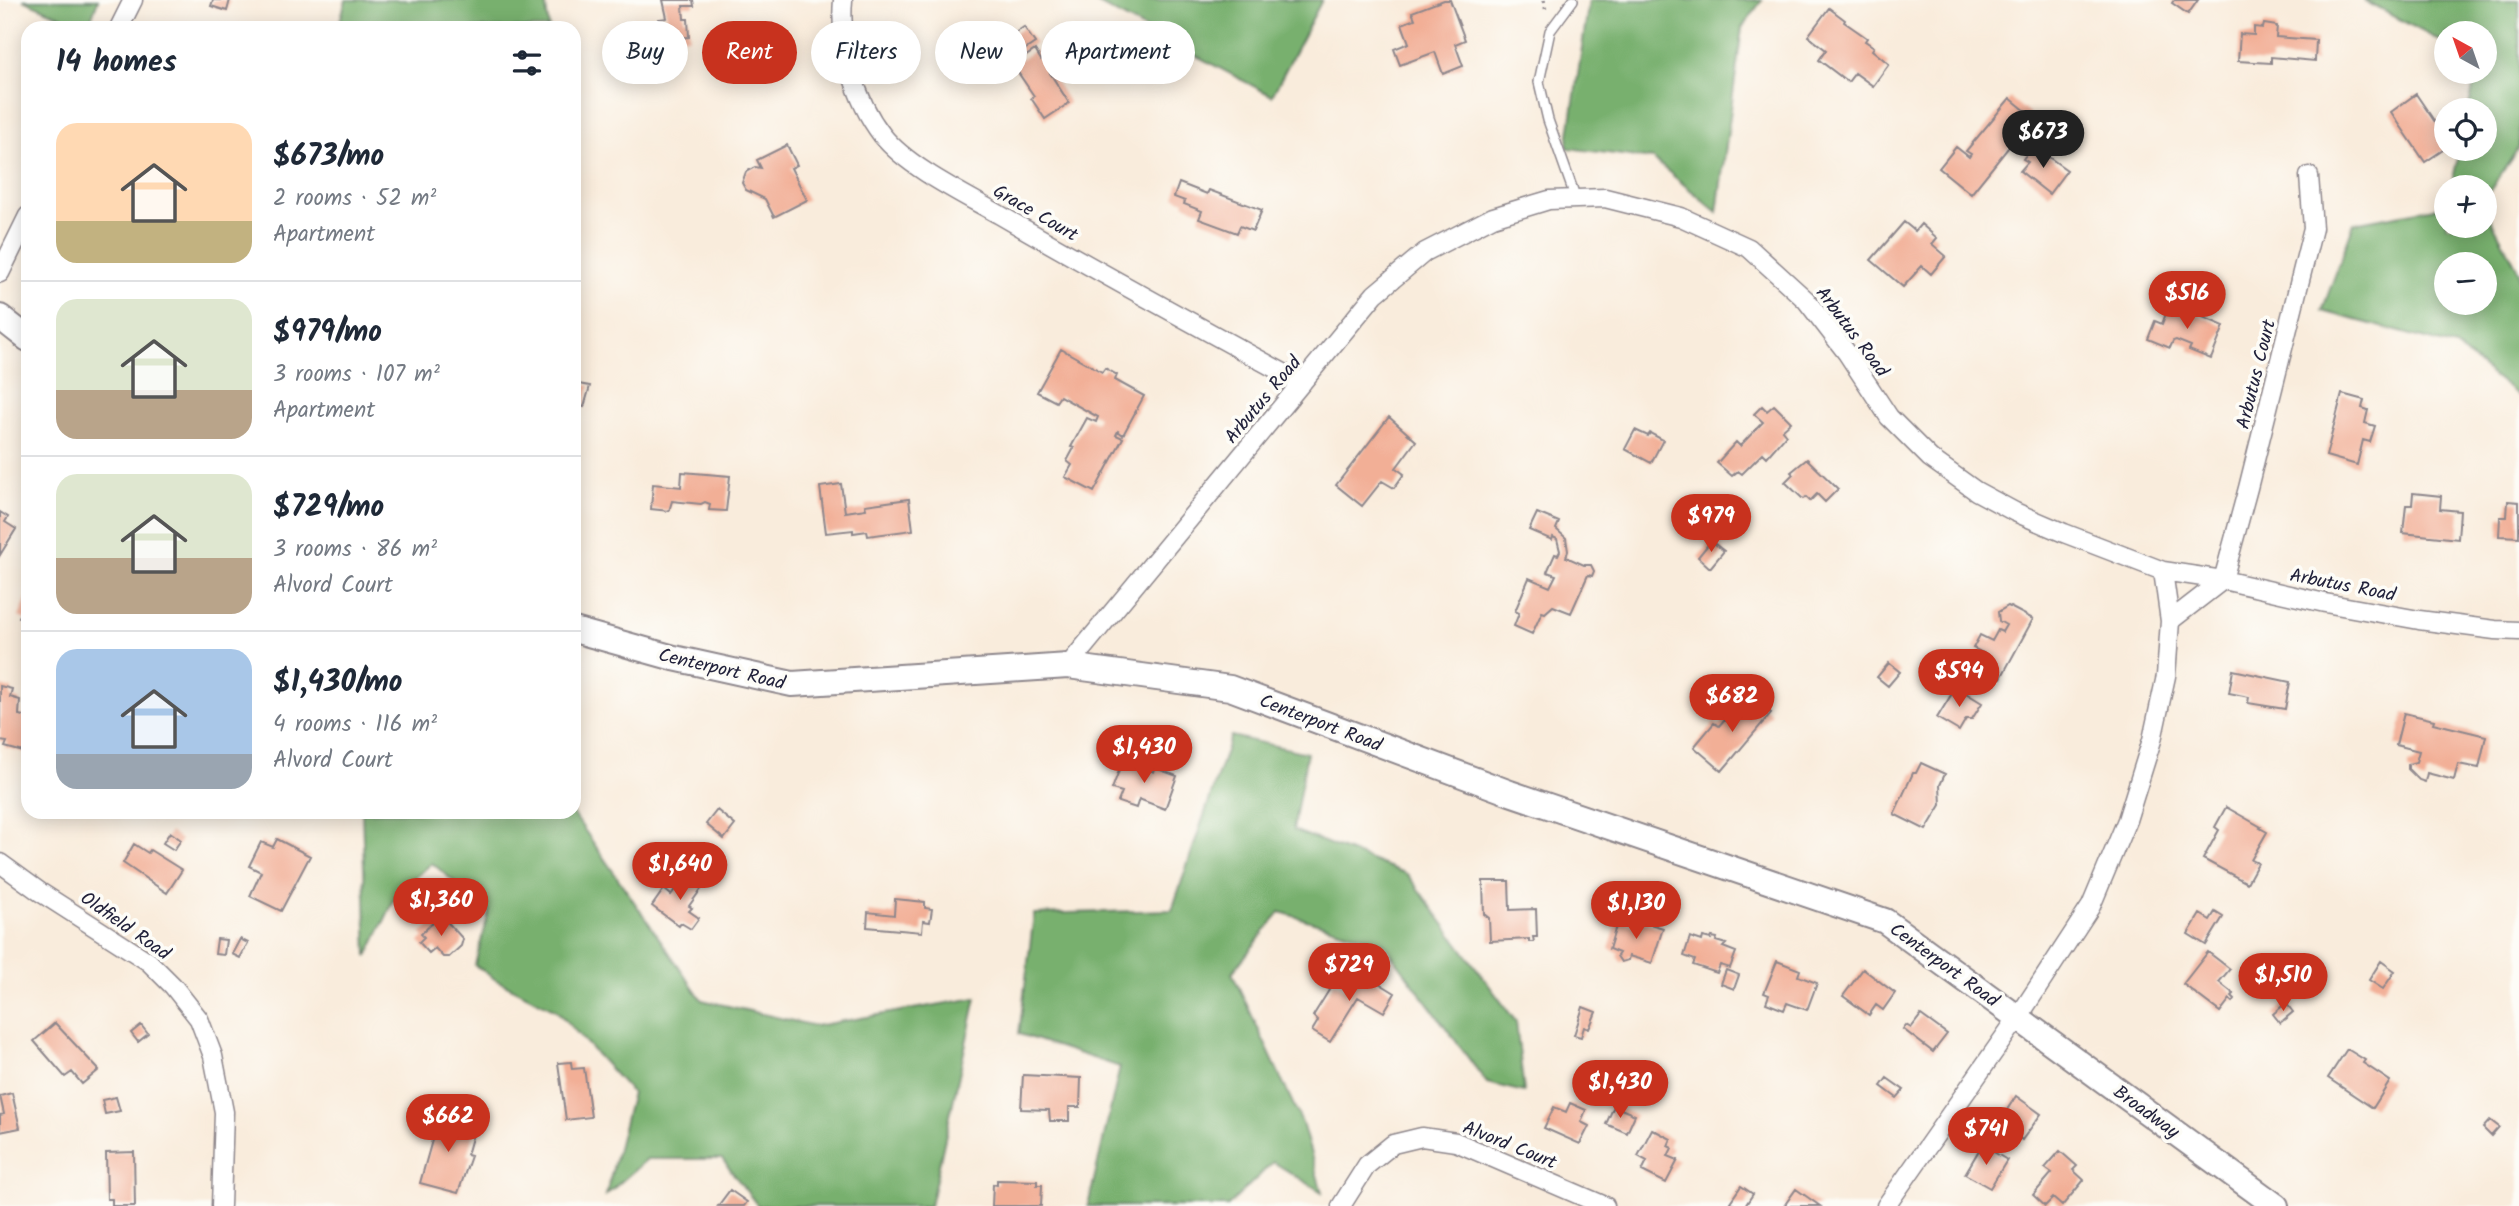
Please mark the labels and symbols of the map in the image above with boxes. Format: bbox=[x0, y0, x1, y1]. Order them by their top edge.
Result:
north arrow bbox=[2434, 21, 2497, 84]
pin: $673 bbox=[2002, 110, 2084, 170]
street label: Grace Court bbox=[987, 177, 1084, 251]
pin: $516 bbox=[2146, 272, 2228, 331]
street label: Arbutus Road bbox=[1807, 280, 1896, 384]
street label: Arbutus Court bbox=[2229, 316, 2285, 432]
street label: Arbutus Road bbox=[1218, 349, 1310, 451]
pin: $979 bbox=[1670, 494, 1752, 554]
street label: Arbutus Road bbox=[2287, 561, 2399, 611]
street label: Centerport Road bbox=[655, 641, 788, 699]
pin: $594 bbox=[1918, 650, 2000, 709]
pin: $682 bbox=[1691, 674, 1773, 734]
street label: Centerport Road bbox=[1255, 687, 1386, 761]
pin: $1,430 bbox=[1087, 726, 1201, 785]
pin: $1,640 bbox=[623, 842, 737, 902]
pin: $1,360 bbox=[384, 878, 498, 938]
pin: $1,130 bbox=[1579, 881, 1693, 941]
street label: Oldfield Road bbox=[74, 884, 177, 969]
street label: Centerport Road bbox=[1883, 915, 2005, 1016]
pin: $729 bbox=[1308, 944, 1390, 1003]
pin: $1,510 bbox=[2226, 954, 2340, 1013]
pin: $1,430 bbox=[1563, 1060, 1677, 1120]
street label: Broadway bbox=[2106, 1078, 2186, 1148]
pin: $662 bbox=[407, 1094, 489, 1154]
pin: $741 bbox=[1945, 1108, 2027, 1167]
street label: Alvord Court bbox=[1458, 1113, 1561, 1179]

